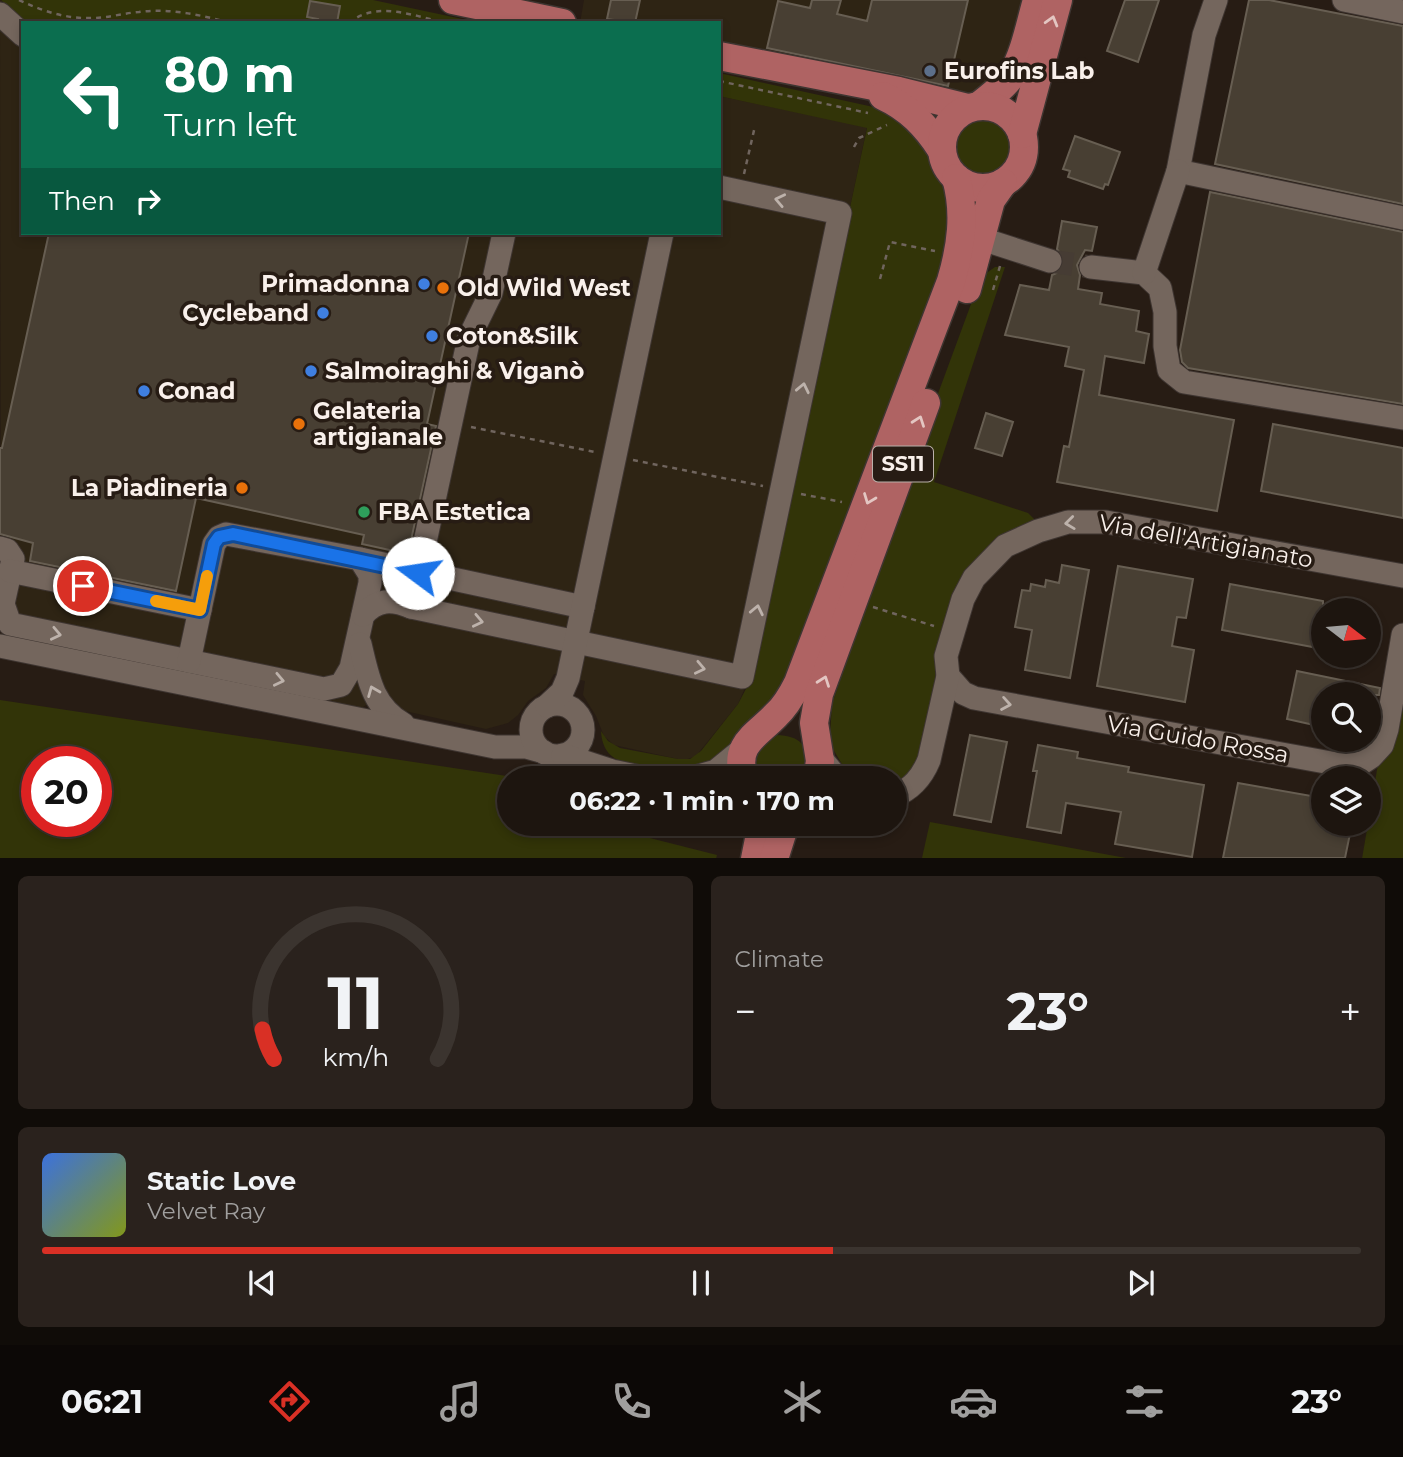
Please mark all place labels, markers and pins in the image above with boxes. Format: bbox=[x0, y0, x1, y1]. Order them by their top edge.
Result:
place label: Eurofins Lab bbox=[944, 57, 1095, 85]
marker: Eurofins Lab bbox=[922, 63, 938, 79]
place label: Primadonna bbox=[261, 270, 410, 298]
place label: Old Wild West bbox=[457, 274, 631, 302]
marker: Primadonna bbox=[416, 276, 432, 292]
marker: Old Wild West bbox=[435, 280, 451, 296]
place label: Cycleband bbox=[182, 299, 309, 327]
marker: Cycleband bbox=[315, 305, 331, 321]
place label: Coton&Silk bbox=[446, 322, 579, 350]
marker: Coton&Silk bbox=[424, 328, 440, 344]
place label: Salmoiraghi & Viganò bbox=[325, 357, 584, 385]
marker: Salmoiraghi & Viganò bbox=[303, 363, 319, 379]
place label: Conad bbox=[158, 377, 235, 405]
marker: Conad bbox=[136, 383, 152, 399]
place label: Gelateria artigianale bbox=[313, 397, 443, 451]
marker: Gelateria artigianale bbox=[291, 416, 307, 432]
place label: La Piadineria bbox=[71, 474, 228, 502]
marker: La Piadineria bbox=[234, 480, 250, 496]
place label: FBA Estetica bbox=[378, 498, 531, 526]
marker: FBA Estetica bbox=[356, 504, 372, 520]
pin bbox=[53, 556, 113, 616]

